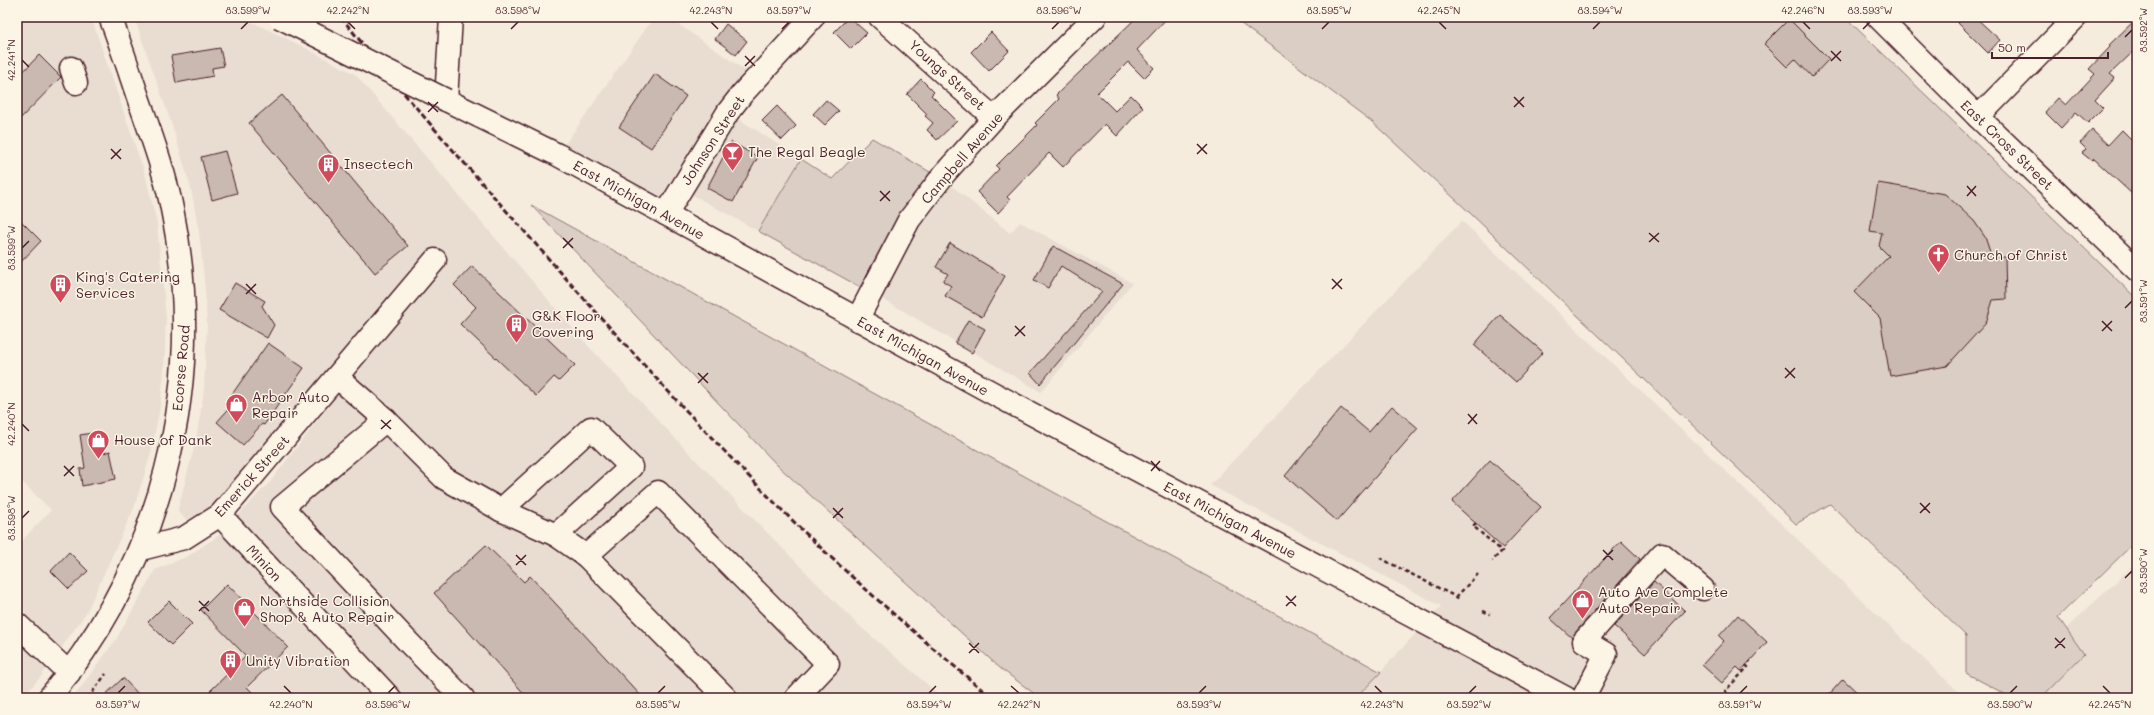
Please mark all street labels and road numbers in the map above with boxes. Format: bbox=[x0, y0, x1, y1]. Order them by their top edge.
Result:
street label: Youngs Street bbox=[905, 35, 990, 114]
street label: Johnson Street bbox=[676, 91, 749, 188]
street label: East Cross Street bbox=[1957, 95, 2058, 194]
street label: Campbell Avenue bbox=[916, 108, 1007, 208]
street label: East Michigan Avenue bbox=[570, 155, 708, 244]
street label: East Michigan Avenue bbox=[854, 311, 992, 400]
street label: Ecorse Road bbox=[167, 324, 194, 412]
street label: Emerick Street bbox=[210, 431, 293, 521]
street label: East Michigan Avenue bbox=[1161, 477, 1300, 563]
street label: Minion bbox=[243, 540, 286, 585]

